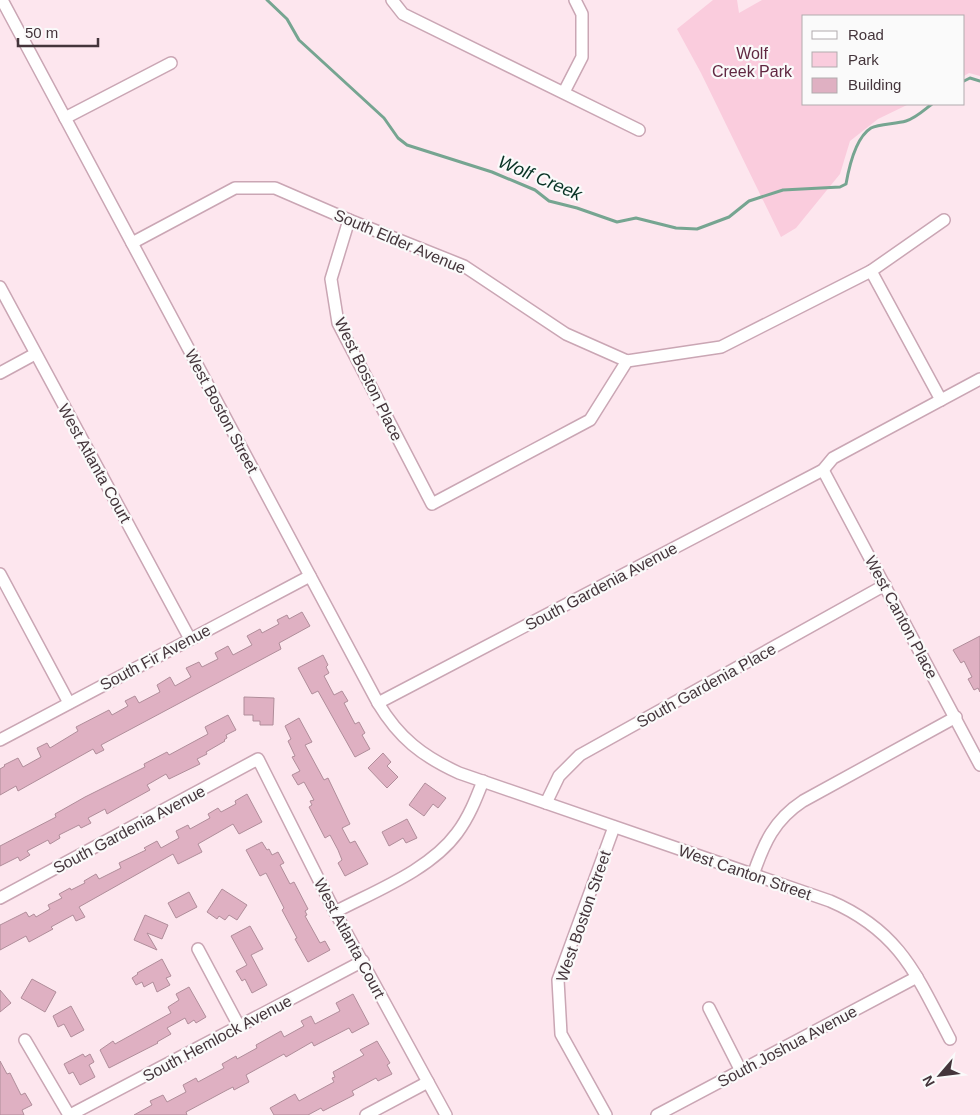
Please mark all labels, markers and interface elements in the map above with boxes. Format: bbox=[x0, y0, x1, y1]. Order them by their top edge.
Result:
scale bar bbox=[18, 15, 98, 47]
legend bbox=[802, 15, 965, 105]
text: 50 m bbox=[25, 24, 58, 41]
text: Road bbox=[848, 26, 884, 43]
park label: Wolf Creek Park bbox=[712, 45, 793, 80]
text: Park bbox=[848, 51, 879, 68]
text: Building bbox=[848, 76, 901, 93]
water label: Wolf Creek bbox=[495, 151, 586, 205]
street label: South Elder Avenue bbox=[332, 206, 468, 277]
street label: West Boston Place bbox=[331, 315, 406, 444]
street label: West Boston Street bbox=[182, 347, 262, 476]
street label: West Atlanta Court bbox=[55, 401, 135, 526]
street label: South Gardenia Avenue bbox=[522, 539, 680, 634]
street label: West Canton Place bbox=[862, 553, 941, 682]
street label: South Fir Avenue bbox=[97, 621, 213, 694]
street label: South Gardenia Place bbox=[634, 640, 779, 731]
street label: South Gardenia Avenue bbox=[50, 782, 208, 877]
street label: West Canton Street bbox=[676, 842, 814, 903]
street label: West Boston Street bbox=[553, 848, 614, 984]
street label: West Atlanta Court bbox=[311, 875, 389, 1001]
street label: South Hemlock Avenue bbox=[140, 992, 295, 1085]
street label: South Joshua Avenue bbox=[715, 1002, 860, 1090]
north arrow bbox=[915, 1050, 965, 1100]
text: N bbox=[919, 1073, 938, 1089]

